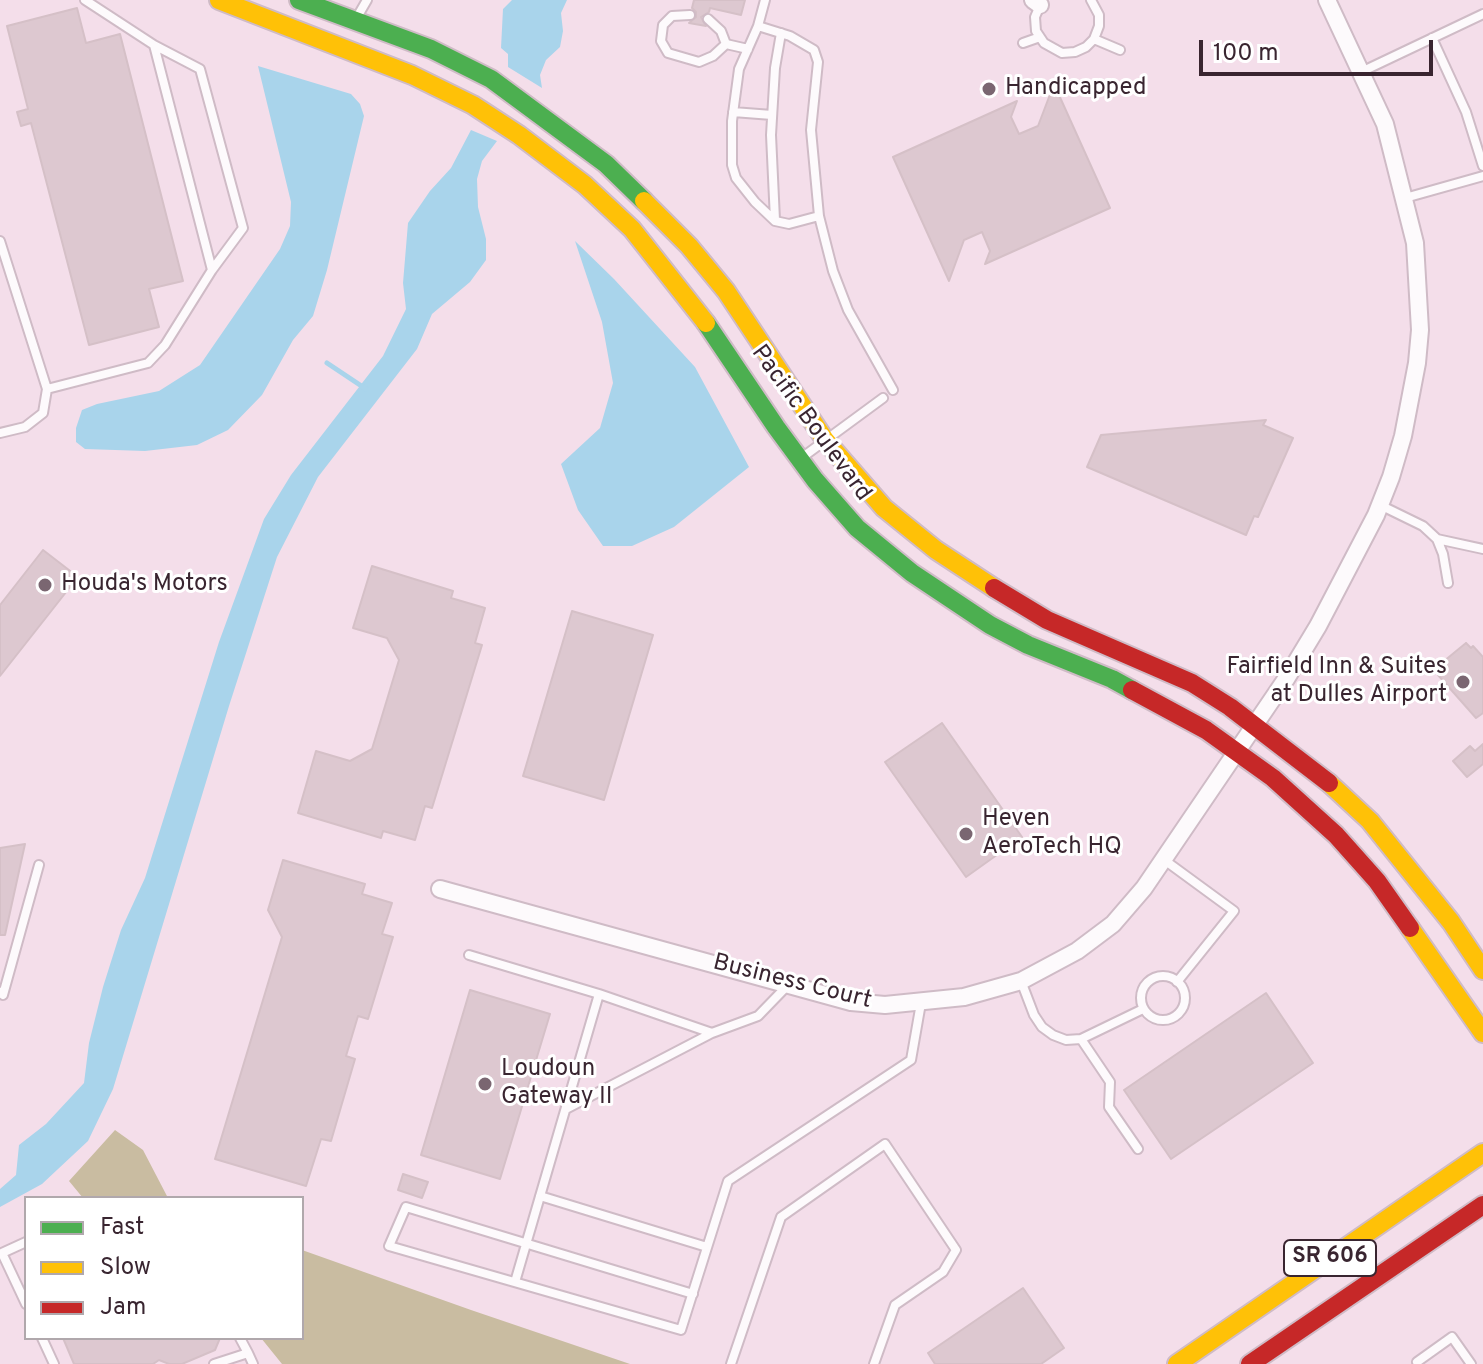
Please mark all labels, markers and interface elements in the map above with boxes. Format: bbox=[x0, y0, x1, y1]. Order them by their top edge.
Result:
scale bar bbox=[1203, 24, 1437, 74]
text: 100 m bbox=[1213, 39, 1279, 69]
place label: Handicapped bbox=[1005, 75, 1146, 103]
marker: Handicapped bbox=[980, 80, 998, 98]
street label: Pacific Boulevard bbox=[744, 340, 876, 508]
place label: Houda's Motors bbox=[61, 571, 228, 599]
marker: Houda's Motors bbox=[36, 576, 54, 594]
place label: Fairfield Inn & Suites at Dulles Airport bbox=[1226, 654, 1447, 710]
marker: Fairfield Inn & Suites at Dulles Airport bbox=[1454, 673, 1472, 691]
place label: Heven AeroTech HQ bbox=[982, 806, 1122, 862]
marker: Heven AeroTech HQ bbox=[957, 825, 975, 843]
street label: Business Court bbox=[710, 949, 874, 1017]
place label: Loudoun Gateway II bbox=[501, 1056, 613, 1112]
marker: Loudoun Gateway II bbox=[476, 1075, 494, 1093]
legend bbox=[24, 1196, 304, 1340]
text: Fast bbox=[100, 1213, 144, 1243]
road number: SR 606 bbox=[1284, 1240, 1376, 1276]
text: Slow bbox=[100, 1253, 151, 1283]
text: Jam bbox=[100, 1293, 146, 1323]

